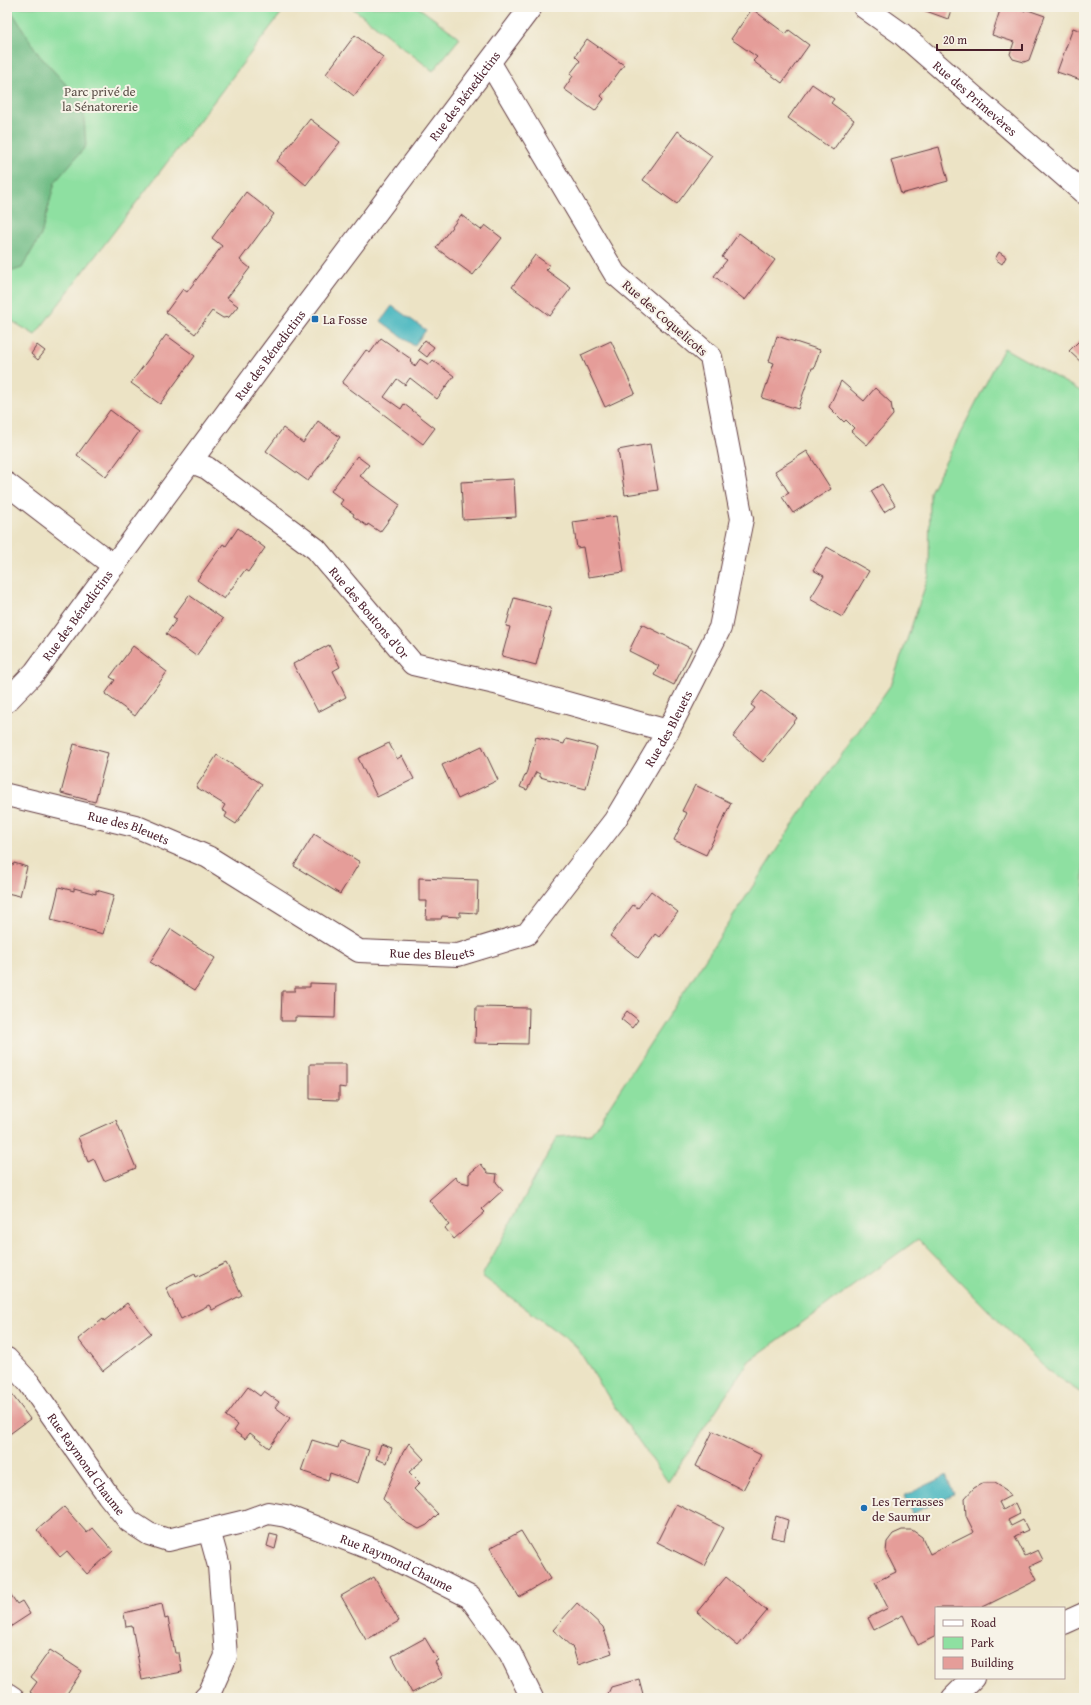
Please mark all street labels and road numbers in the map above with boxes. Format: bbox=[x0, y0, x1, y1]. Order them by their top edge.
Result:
street label: Rue des Bénedictins bbox=[424, 47, 505, 145]
street label: Rue des Primevères bbox=[929, 56, 1022, 140]
street label: Rue des Coquelicots bbox=[618, 276, 712, 360]
street label: Rue des Bénedictins bbox=[230, 305, 310, 404]
street label: Rue des Boutons d'Or bbox=[325, 562, 415, 663]
street label: Rue des Bénedictins bbox=[37, 566, 117, 664]
street label: Rue des Bleuets bbox=[639, 687, 697, 770]
street label: Rue des Bleuets bbox=[86, 805, 172, 849]
street label: Rue des Bleuets bbox=[389, 941, 476, 965]
street label: Rue Raymond Chaume bbox=[43, 1409, 130, 1519]
street label: Rue Raymond Chaume bbox=[338, 1528, 457, 1597]

